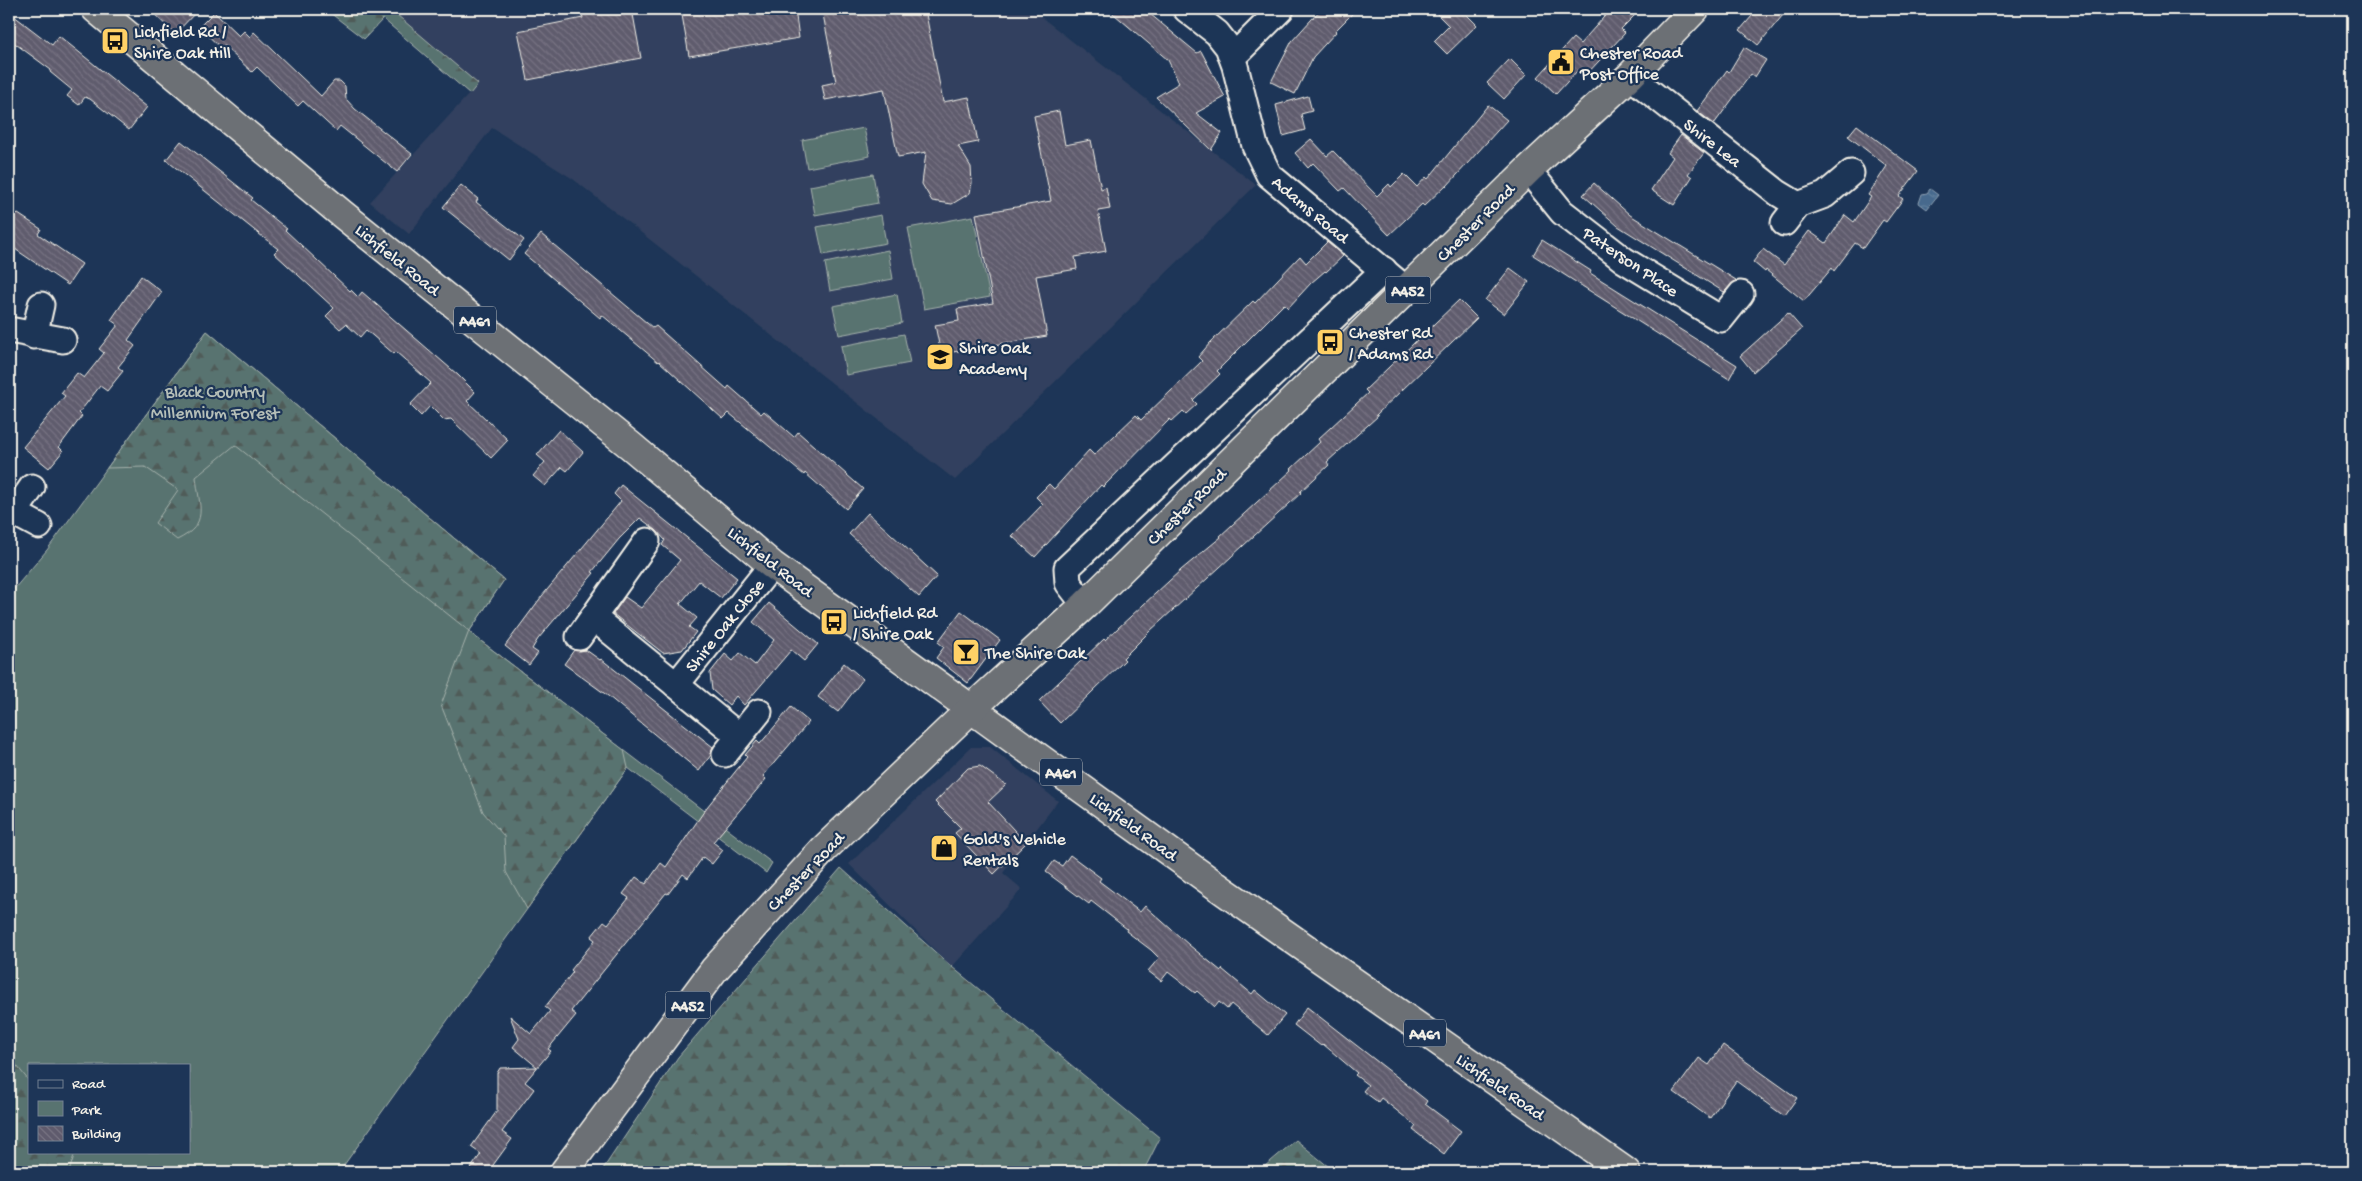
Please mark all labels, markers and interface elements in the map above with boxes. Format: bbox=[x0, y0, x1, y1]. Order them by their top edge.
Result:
place label: Lichfield Rd / Shire Oak Hill bbox=[134, 23, 231, 65]
bus stop icon: Lichfield Rd / Shire Oak Hill bbox=[100, 26, 130, 56]
place label: Chester Road Post Office bbox=[1579, 44, 1683, 86]
public building icon: Chester Road Post Office bbox=[1546, 47, 1576, 77]
street label: Shire Lea bbox=[1678, 115, 1745, 174]
street label: Adams Road bbox=[1267, 173, 1353, 250]
street label: Chester Road bbox=[1433, 179, 1521, 267]
street label: Lichfield Road bbox=[350, 220, 444, 302]
street label: Paterson Place bbox=[1577, 223, 1682, 303]
road number: A452 bbox=[1386, 276, 1430, 304]
road number: A461 bbox=[454, 306, 496, 334]
place label: Chester Rd / Adams Rd bbox=[1349, 324, 1434, 366]
bus stop icon: Chester Rd / Adams Rd bbox=[1315, 327, 1345, 357]
place label: Shire Oak Academy bbox=[959, 339, 1032, 381]
school or university icon: Shire Oak Academy bbox=[925, 342, 955, 372]
park label: Black Country Millennium Forest bbox=[151, 383, 281, 425]
street label: Chester Road bbox=[1144, 464, 1233, 551]
street label: Lichfield Road bbox=[722, 523, 818, 604]
street label: Shire Oak Close bbox=[682, 575, 770, 677]
place label: Lichfield Rd / Shire Oak bbox=[853, 604, 938, 646]
bus stop icon: Lichfield Rd / Shire Oak bbox=[819, 607, 849, 637]
bar icon: The Shire Oak bbox=[951, 637, 981, 667]
place label: The Shire Oak bbox=[984, 644, 1088, 665]
road number: A461 bbox=[1040, 759, 1082, 786]
street label: Lichfield Road bbox=[1085, 789, 1182, 868]
street label: Chester Road bbox=[764, 828, 851, 917]
place label: Gold's Vehicle Rentals bbox=[963, 830, 1067, 872]
shop icon: Gold's Vehicle Rentals bbox=[929, 833, 959, 863]
road number: A452 bbox=[666, 992, 710, 1018]
road number: A461 bbox=[1404, 1020, 1446, 1046]
street label: Lichfield Road bbox=[1451, 1050, 1549, 1127]
legend bbox=[28, 1064, 190, 1154]
text: Road bbox=[72, 1076, 106, 1094]
text: Park bbox=[71, 1102, 102, 1120]
text: Building bbox=[71, 1126, 121, 1144]

